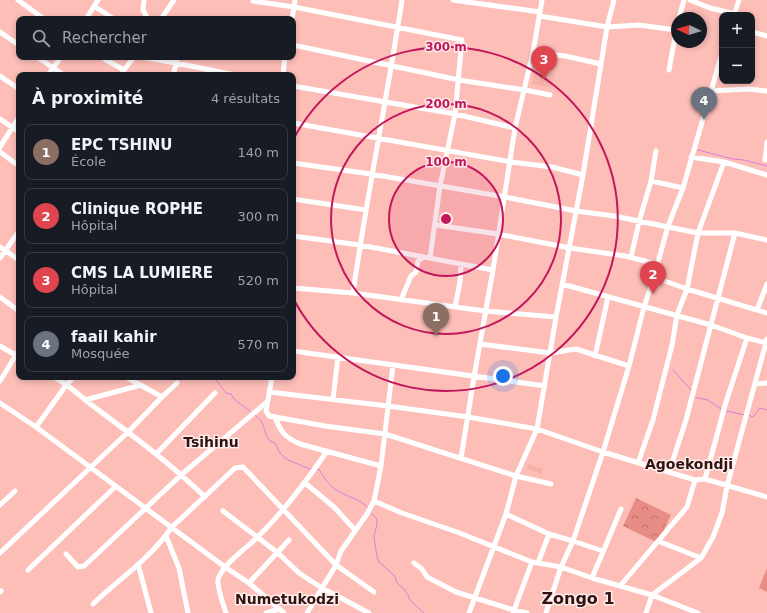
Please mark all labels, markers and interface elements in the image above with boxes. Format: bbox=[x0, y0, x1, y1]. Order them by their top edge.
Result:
north arrow bbox=[671, 12, 707, 48]
map controls bbox=[719, 12, 755, 84]
button: + bbox=[719, 12, 755, 48]
search box bbox=[16, 16, 296, 60]
icon: search bbox=[30, 27, 52, 49]
text: Rechercher bbox=[62, 29, 147, 47]
text: 300 m bbox=[425, 40, 467, 54]
pin: 3 bbox=[531, 46, 557, 79]
button: − bbox=[719, 48, 755, 84]
pin: 4 bbox=[691, 87, 717, 120]
text: À proximité bbox=[32, 88, 143, 108]
text: 4 résultats bbox=[211, 91, 280, 106]
text: 200 m bbox=[425, 97, 467, 111]
text: EPC TSHINU bbox=[71, 136, 172, 154]
text: 1 bbox=[41, 145, 51, 160]
text: 140 m bbox=[237, 145, 279, 160]
text: École bbox=[71, 154, 106, 169]
text: 100 m bbox=[425, 155, 467, 169]
text: Clinique ROPHE bbox=[71, 200, 203, 218]
text: 2 bbox=[41, 209, 51, 224]
text: 300 m bbox=[237, 209, 279, 224]
centre of rings bbox=[439, 212, 453, 226]
text: Hôpital bbox=[71, 218, 117, 233]
pin: 2 bbox=[640, 261, 666, 294]
text: CMS LA LUMIERE bbox=[71, 264, 213, 282]
text: 3 bbox=[41, 273, 51, 288]
text: 520 m bbox=[237, 273, 279, 288]
text: Hôpital bbox=[71, 282, 117, 297]
pin: 1 bbox=[423, 303, 449, 336]
text: faail kahir bbox=[71, 328, 157, 346]
text: 4 bbox=[41, 337, 51, 352]
text: 570 m bbox=[237, 337, 279, 352]
text: Mosquée bbox=[71, 346, 129, 361]
your location bbox=[493, 366, 513, 386]
district label: Tsihinu bbox=[183, 434, 239, 450]
district label: Agoekondji bbox=[645, 456, 733, 472]
district label: Zongo 1 bbox=[541, 589, 615, 608]
district label: Numetukodzi bbox=[235, 591, 339, 607]

